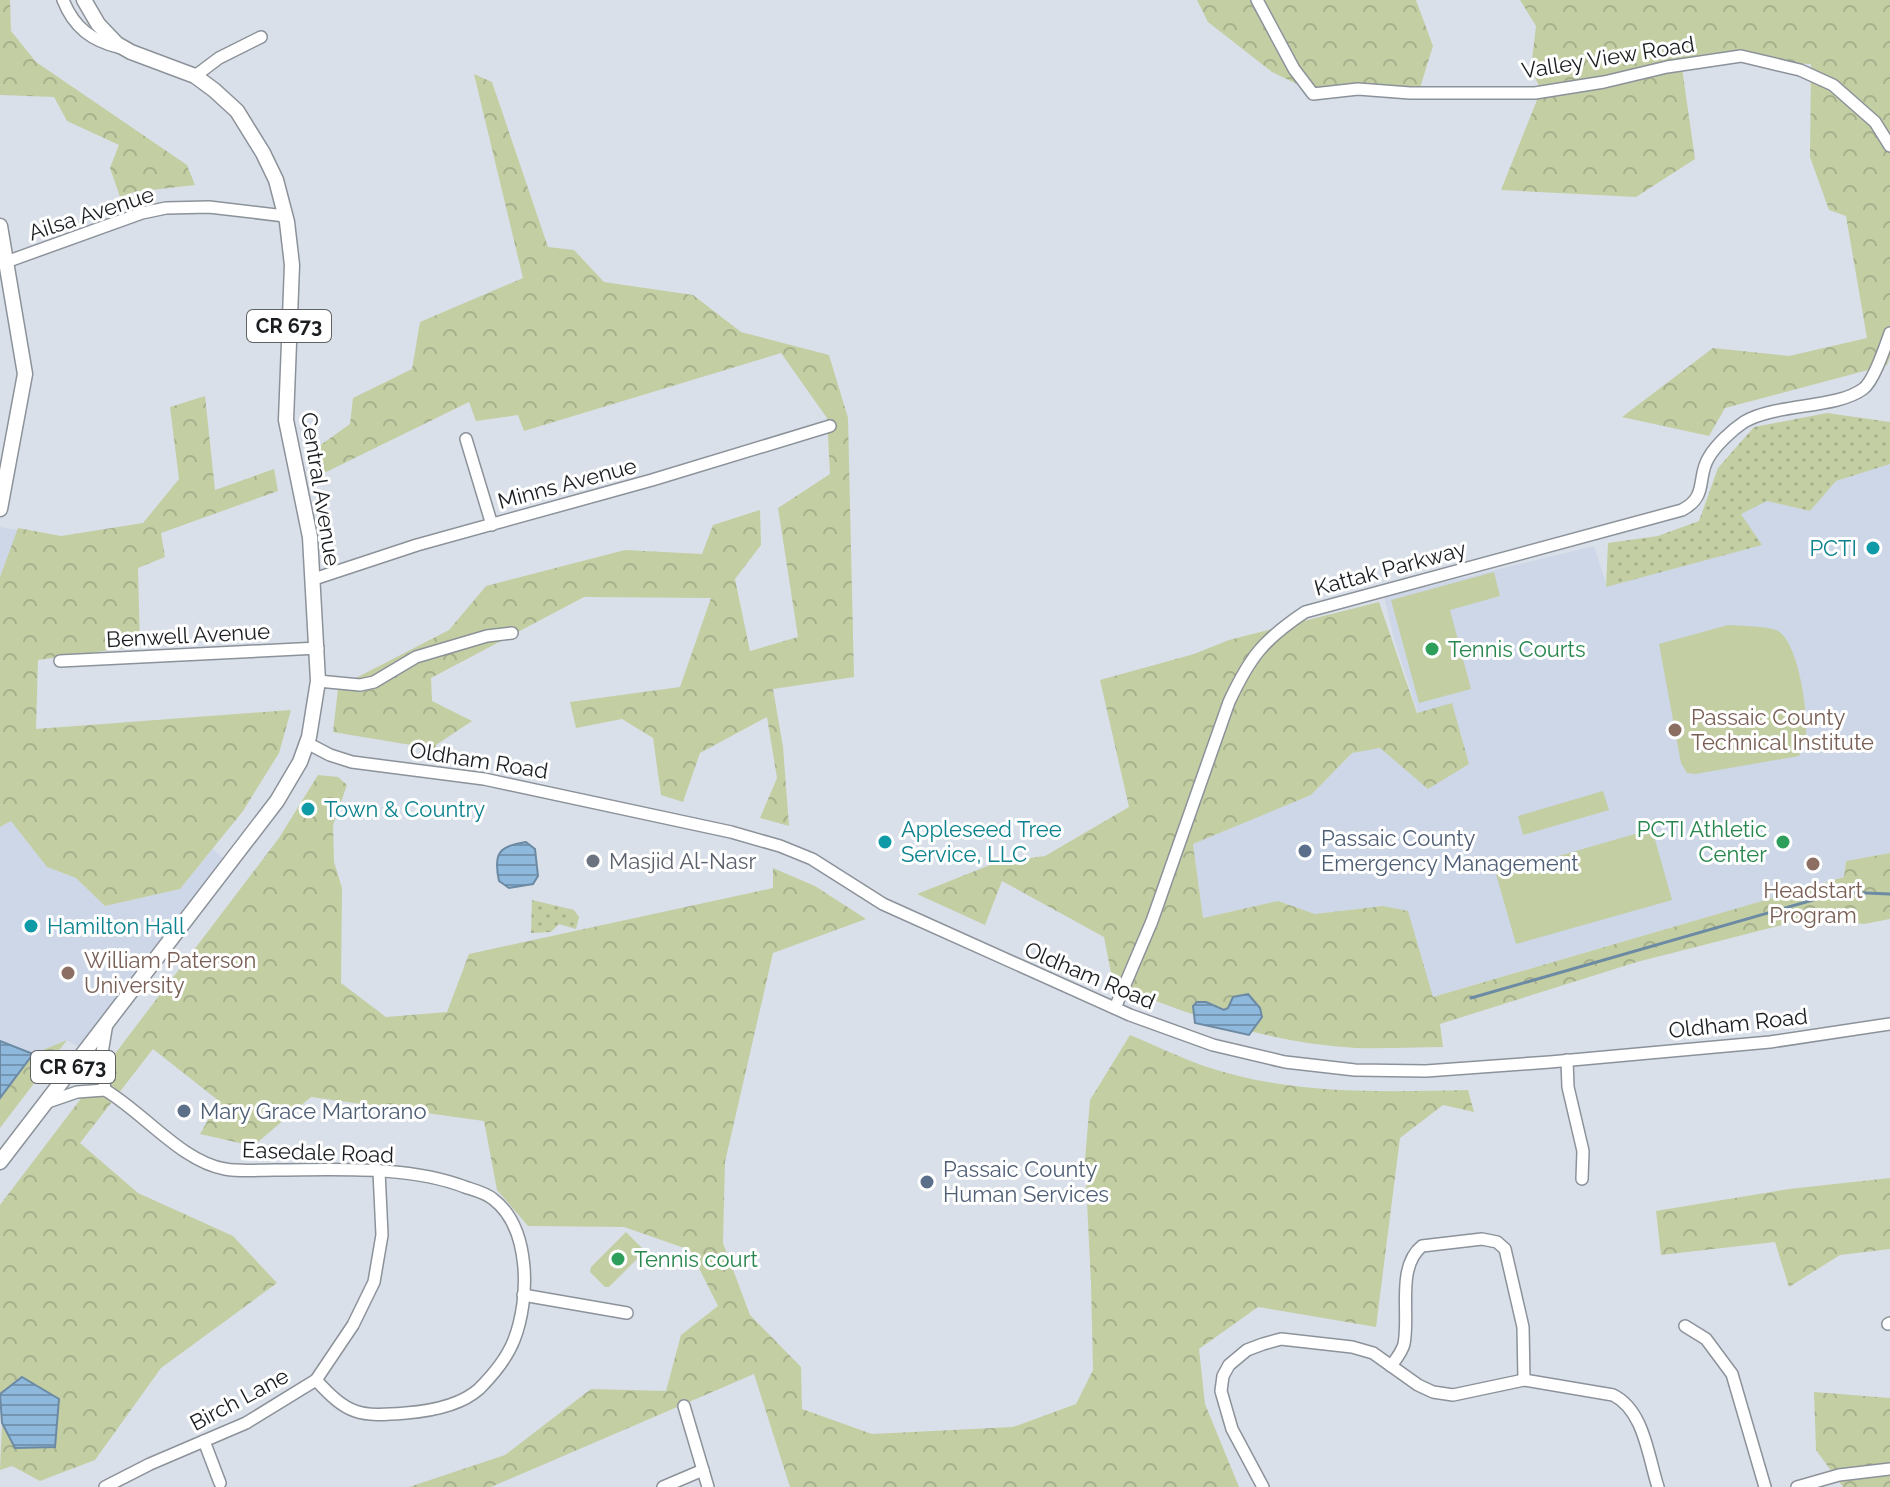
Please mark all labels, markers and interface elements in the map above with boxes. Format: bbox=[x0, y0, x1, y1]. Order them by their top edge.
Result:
street label: Valley View Road bbox=[1520, 31, 1696, 83]
street label: Ailsa Avenue bbox=[25, 180, 157, 246]
road number: CR 673 bbox=[247, 310, 331, 342]
street label: Central Avenue bbox=[296, 410, 346, 568]
street label: Minns Avenue bbox=[495, 452, 639, 514]
street label: Kattak Parkway bbox=[1311, 535, 1469, 601]
place label: PCTI bbox=[1809, 535, 1857, 561]
marker: PCTI bbox=[1864, 539, 1882, 557]
street label: Benwell Avenue bbox=[105, 618, 271, 652]
place label: Tennis Courts bbox=[1448, 636, 1586, 662]
marker: Tennis Courts bbox=[1423, 640, 1441, 658]
place label: Passaic County Technical Institute bbox=[1691, 704, 1874, 755]
marker: Passaic County Technical Institute bbox=[1666, 721, 1684, 739]
street label: Oldham Road bbox=[408, 736, 550, 784]
place label: Town & Country bbox=[324, 796, 485, 822]
marker: Town & Country bbox=[299, 800, 317, 818]
place label: Appleseed Tree Service, LLC bbox=[901, 816, 1062, 867]
place label: PCTI Athletic Center bbox=[1637, 816, 1767, 867]
place label: Passaic County Emergency Management bbox=[1321, 825, 1579, 876]
marker: Appleseed Tree Service, LLC bbox=[876, 833, 894, 851]
marker: PCTI Athletic Center bbox=[1774, 833, 1792, 851]
marker: Passaic County Emergency Management bbox=[1296, 842, 1314, 860]
place label: Masjid Al-Nasr bbox=[609, 848, 756, 874]
marker: Masjid Al-Nasr bbox=[584, 852, 602, 870]
marker: Headstart Program bbox=[1804, 855, 1822, 873]
place label: Headstart Program bbox=[1763, 877, 1863, 928]
place label: Hamilton Hall bbox=[47, 913, 185, 939]
marker: Hamilton Hall bbox=[22, 917, 40, 935]
street label: Oldham Road bbox=[1021, 936, 1159, 1014]
place label: William Paterson University bbox=[84, 947, 256, 998]
marker: William Paterson University bbox=[59, 964, 77, 982]
street label: Oldham Road bbox=[1667, 1003, 1809, 1043]
road number: CR 673 bbox=[31, 1051, 115, 1083]
place label: Mary Grace Martorano bbox=[200, 1098, 427, 1124]
marker: Mary Grace Martorano bbox=[175, 1102, 193, 1120]
street label: Easedale Road bbox=[242, 1136, 394, 1168]
place label: Passaic County Human Services bbox=[943, 1156, 1109, 1207]
marker: Passaic County Human Services bbox=[918, 1173, 936, 1191]
place label: Tennis court bbox=[634, 1246, 758, 1272]
marker: Tennis court bbox=[609, 1250, 627, 1268]
street label: Birch Lane bbox=[185, 1362, 293, 1436]

